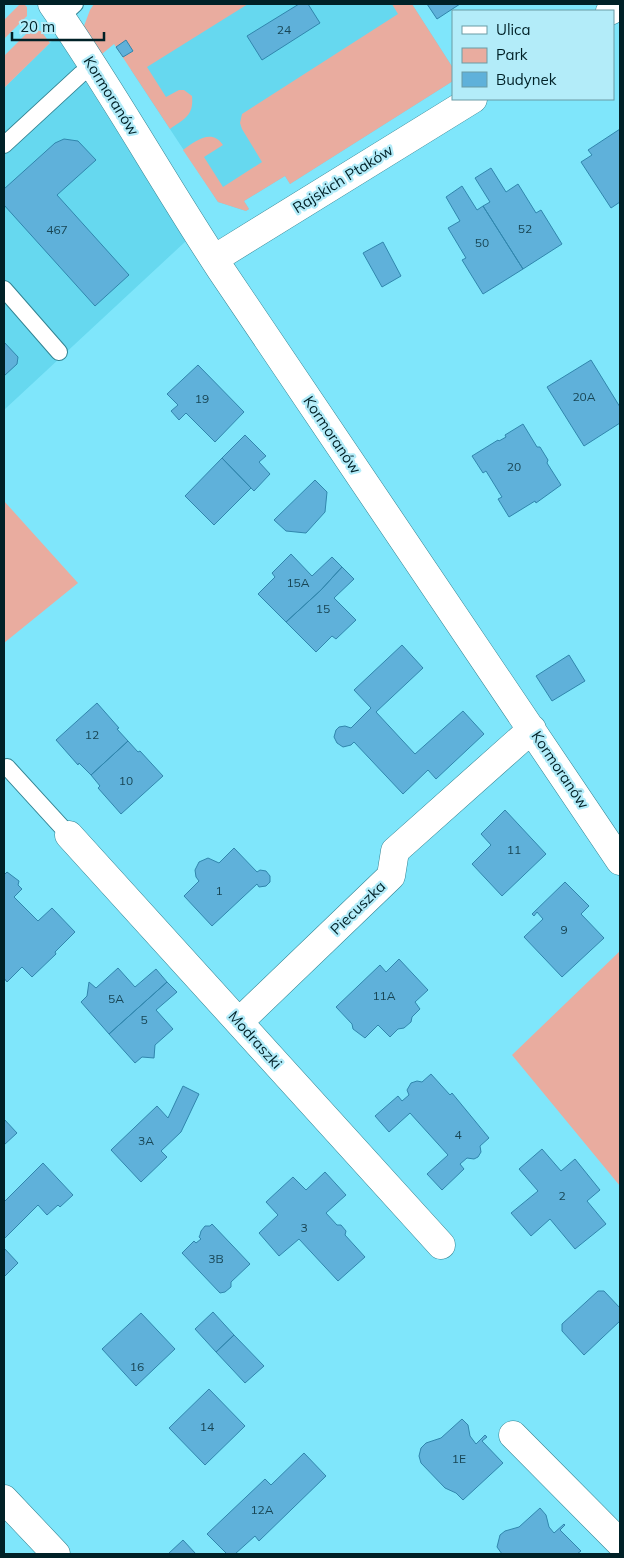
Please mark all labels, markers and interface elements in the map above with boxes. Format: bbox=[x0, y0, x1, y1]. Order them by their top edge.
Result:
scale bar bbox=[12, 10, 105, 42]
legend bbox=[452, 10, 614, 100]
text: 20 m bbox=[20, 17, 55, 36]
text: Ulica bbox=[496, 20, 530, 39]
house number: 24 bbox=[277, 22, 291, 37]
text: Park bbox=[496, 45, 528, 64]
street label: Kormoranów bbox=[80, 53, 143, 139]
text: Budynek bbox=[496, 70, 557, 89]
street label: Rajskich Ptaków bbox=[289, 140, 397, 217]
house number: 52 bbox=[518, 221, 532, 236]
house number: 467 bbox=[46, 222, 68, 237]
house number: 50 bbox=[475, 235, 489, 250]
house number: 20A bbox=[572, 389, 596, 404]
house number: 19 bbox=[195, 391, 209, 406]
street label: Kormoranów bbox=[299, 392, 365, 477]
house number: 20 bbox=[507, 459, 521, 474]
house number: 15A bbox=[286, 575, 310, 590]
house number: 15 bbox=[316, 601, 330, 616]
house number: 12 bbox=[85, 727, 99, 742]
street label: Kormoranów bbox=[527, 727, 593, 812]
house number: 10 bbox=[119, 773, 133, 788]
house number: 11 bbox=[507, 842, 521, 857]
street label: Piecuszka bbox=[326, 877, 389, 939]
house number: 1 bbox=[215, 883, 223, 898]
house number: 9 bbox=[560, 922, 568, 937]
house number: 11A bbox=[372, 988, 396, 1003]
house number: 5A bbox=[108, 991, 124, 1006]
street label: Modraszki bbox=[224, 1007, 286, 1073]
house number: 5 bbox=[140, 1012, 148, 1027]
house number: 4 bbox=[454, 1127, 462, 1142]
house number: 3A bbox=[138, 1133, 154, 1148]
house number: 2 bbox=[558, 1188, 566, 1203]
house number: 3 bbox=[300, 1220, 308, 1235]
house number: 3B bbox=[208, 1251, 224, 1266]
house number: 16 bbox=[130, 1359, 144, 1374]
house number: 14 bbox=[200, 1419, 214, 1434]
house number: 1E bbox=[452, 1451, 466, 1466]
house number: 12A bbox=[250, 1502, 274, 1517]

